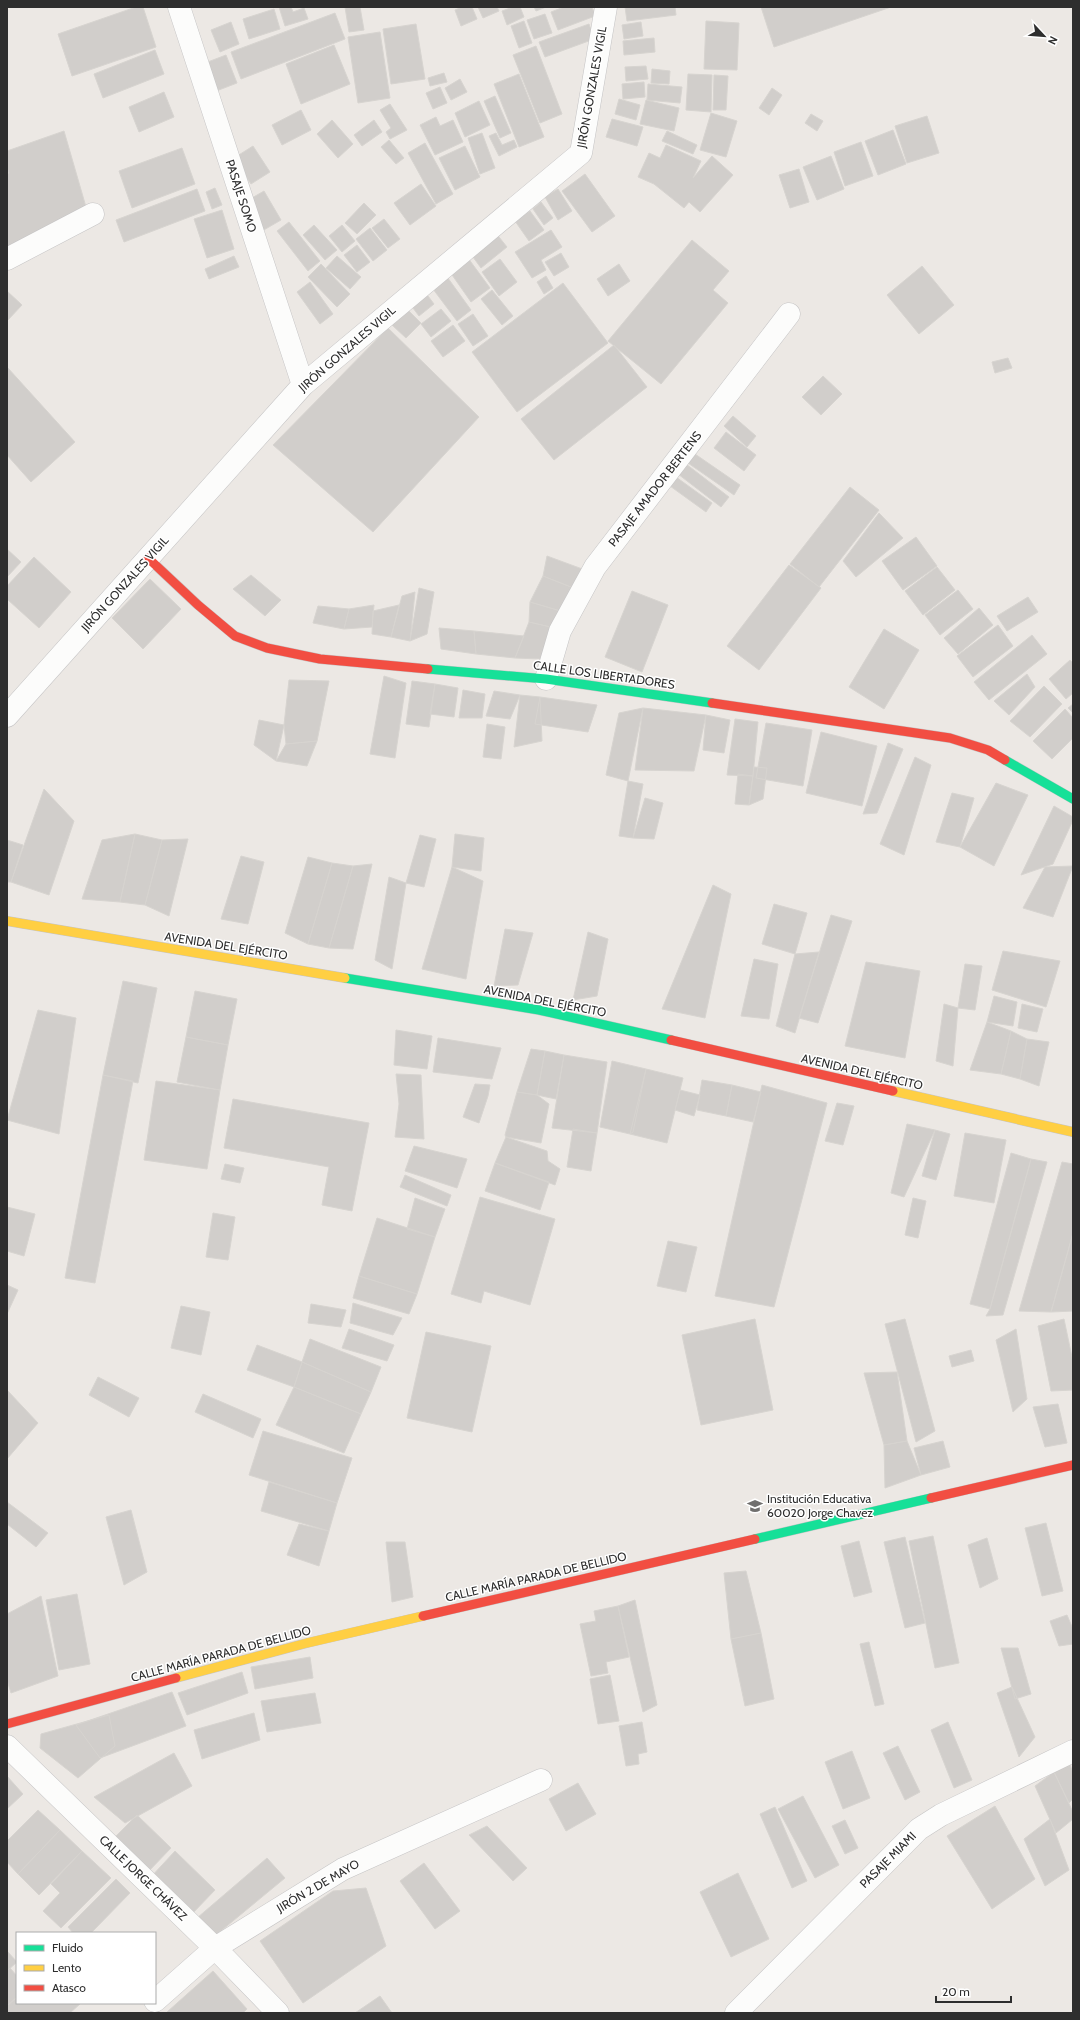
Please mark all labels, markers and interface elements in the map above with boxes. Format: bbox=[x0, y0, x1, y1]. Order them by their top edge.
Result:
north arrow bbox=[1024, 16, 1064, 56]
street label: JIRÓN GONZALES VIGIL bbox=[573, 25, 610, 150]
text: N bbox=[1045, 34, 1061, 47]
street label: PASAJE SOMO bbox=[223, 158, 260, 234]
street label: JIRÓN GONZALES VIGIL bbox=[294, 302, 398, 395]
street label: PASAJE AMADOR BERTENS bbox=[605, 428, 704, 549]
street label: JIRÓN GONZALES VIGIL bbox=[77, 533, 171, 635]
street label: CALLE LOS LIBERTADORES bbox=[532, 657, 676, 692]
street label: AVENIDA DEL EJÉRCITO bbox=[163, 928, 289, 963]
street label: AVENIDA DEL EJÉRCITO bbox=[483, 981, 608, 1020]
street label: AVENIDA DEL EJÉRCITO bbox=[800, 1050, 924, 1093]
place label: Institución Educativa 60020 Jorge Chavez bbox=[767, 1491, 873, 1520]
school or university icon: Institución Educativa 60020 Jorge Chavez bbox=[746, 1497, 764, 1515]
street label: CALLE MARÍA PARADA DE BELLIDO bbox=[444, 1548, 628, 1605]
street label: CALLE MARÍA PARADA DE BELLIDO bbox=[129, 1622, 312, 1685]
street label: PASAJE MIAMI bbox=[856, 1828, 919, 1891]
street label: CALLE JORGE CHÁVEZ bbox=[96, 1832, 191, 1924]
street label: JIRÓN 2 DE MAYO bbox=[273, 1856, 362, 1916]
legend bbox=[16, 1932, 156, 2004]
text: Fluido bbox=[52, 1940, 84, 1955]
text: Lento bbox=[52, 1960, 82, 1975]
scale bar bbox=[936, 1978, 1011, 2004]
text: Atasco bbox=[52, 1980, 86, 1995]
text: 20 m bbox=[942, 1984, 970, 1999]

